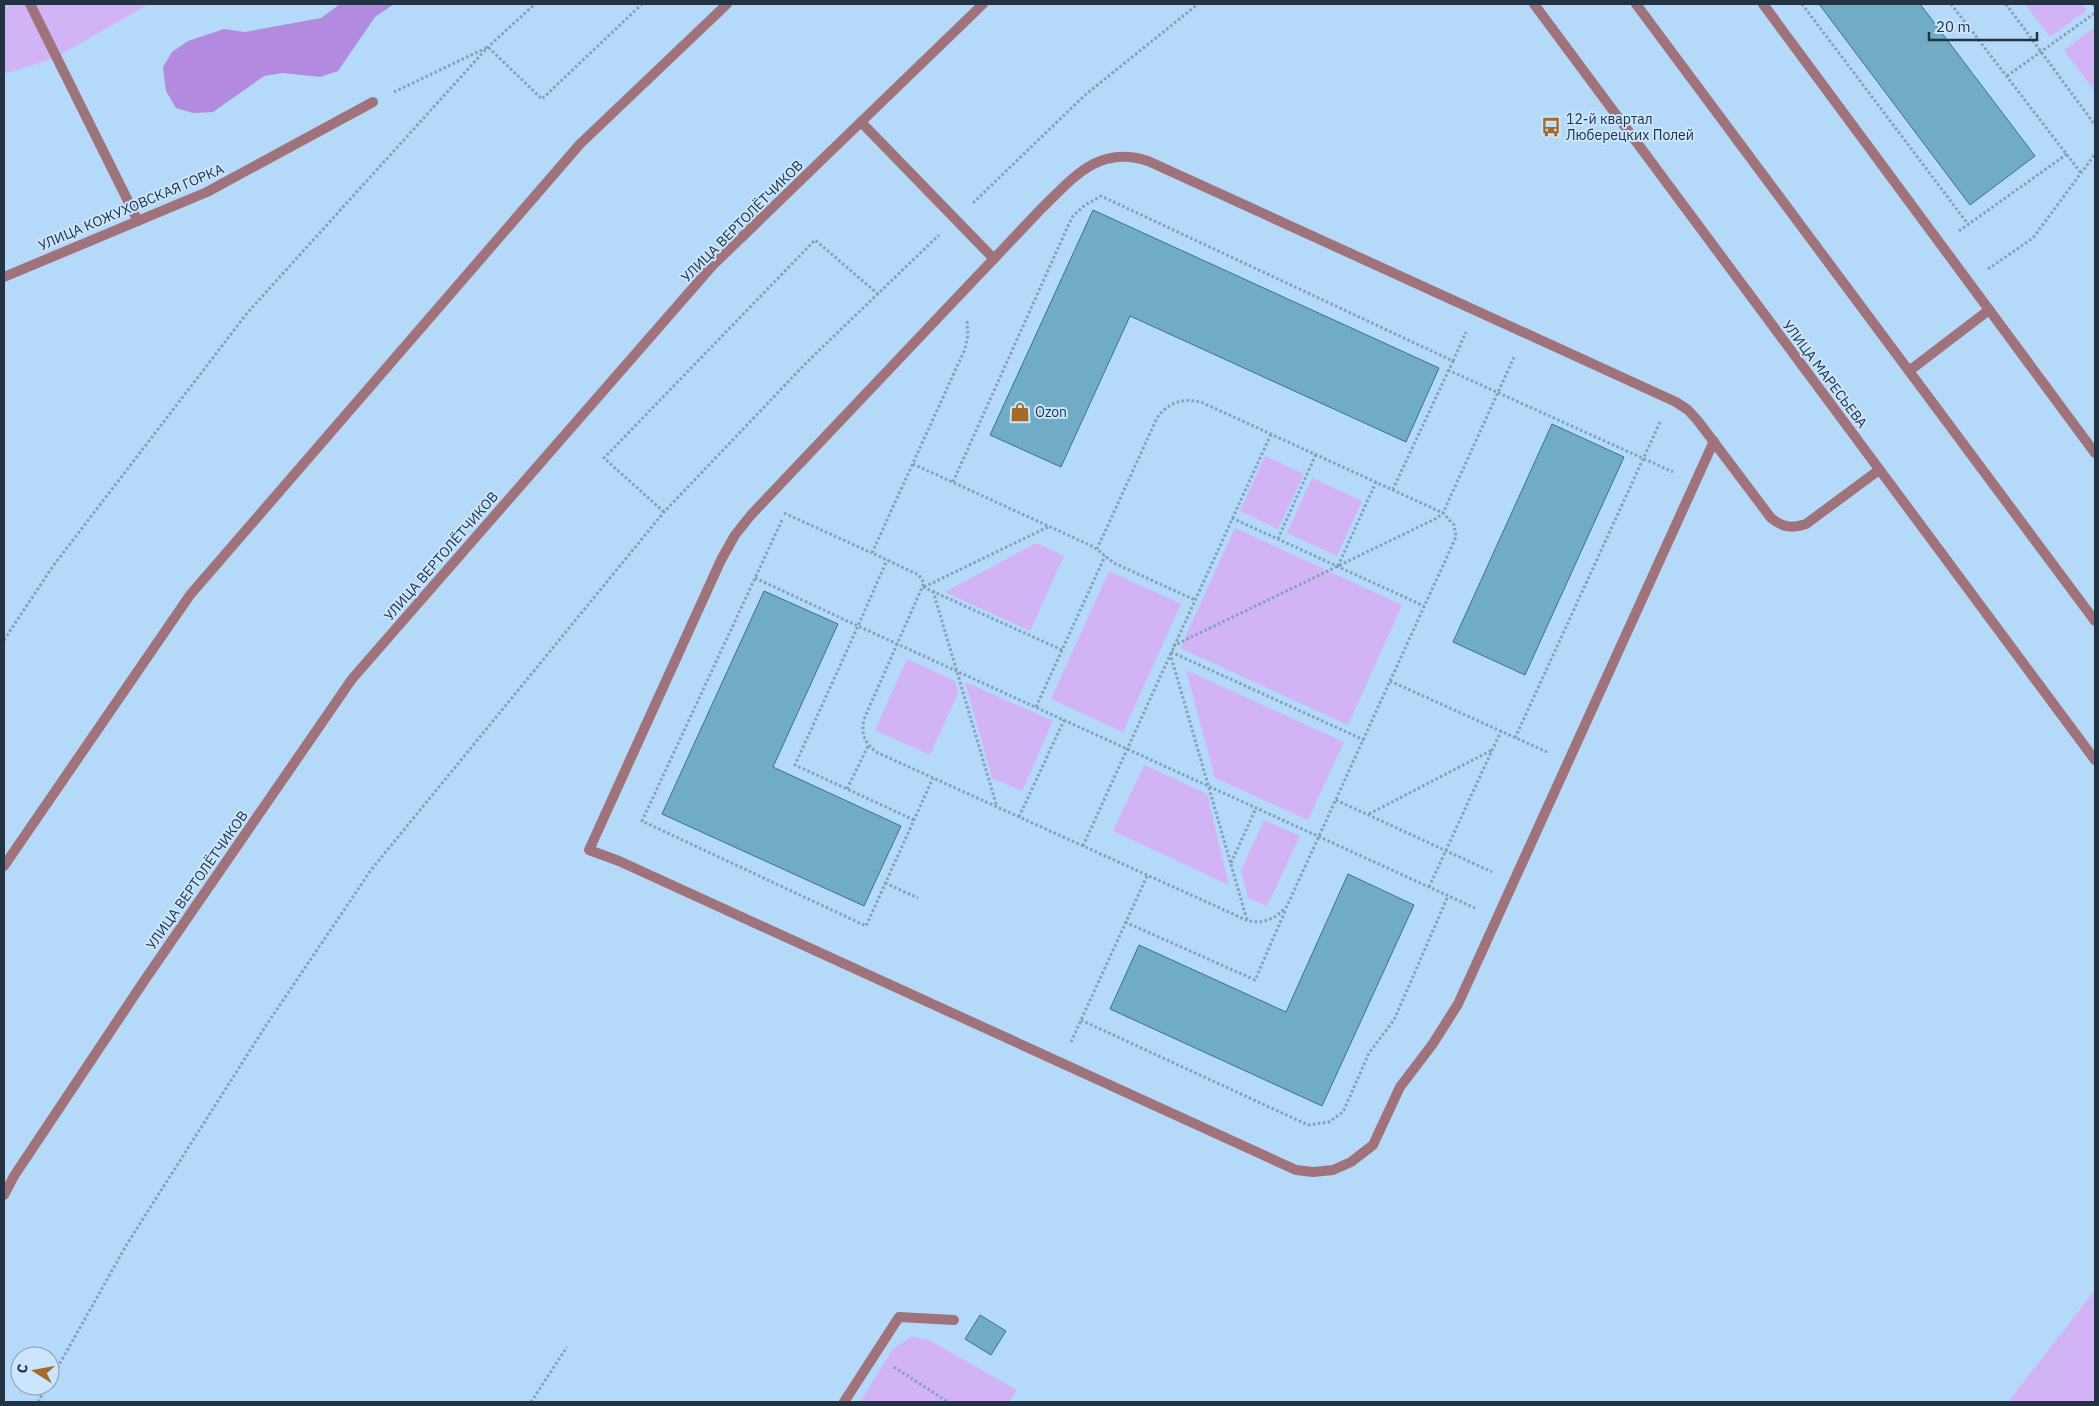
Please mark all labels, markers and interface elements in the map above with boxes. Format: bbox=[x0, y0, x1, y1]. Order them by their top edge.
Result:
scale bar bbox=[1929, 10, 2036, 42]
text: 20 m bbox=[1936, 17, 1971, 36]
place label: 12-й квартал Люберецких Полей bbox=[1566, 110, 1694, 144]
bus stop icon: 12-й квартал Люберецких Полей bbox=[1540, 116, 1562, 138]
street label: УЛИЦА ВЕРТОЛЁТЧИКОВ bbox=[677, 156, 807, 286]
street label: УЛИЦА КОЖУХОВСКАЯ ГОРКА bbox=[35, 160, 227, 254]
street label: УЛИЦА МАРЕСЬЕВА bbox=[1779, 317, 1871, 431]
shop icon: Ozon bbox=[1009, 401, 1031, 423]
place label: Ozon bbox=[1035, 403, 1067, 421]
street label: УЛИЦА ВЕРТОЛЁТЧИКОВ bbox=[380, 488, 502, 624]
street label: УЛИЦА ВЕРТОЛЁТЧИКОВ bbox=[142, 807, 252, 953]
north arrow bbox=[10, 1346, 60, 1396]
text: С bbox=[13, 1362, 32, 1375]

